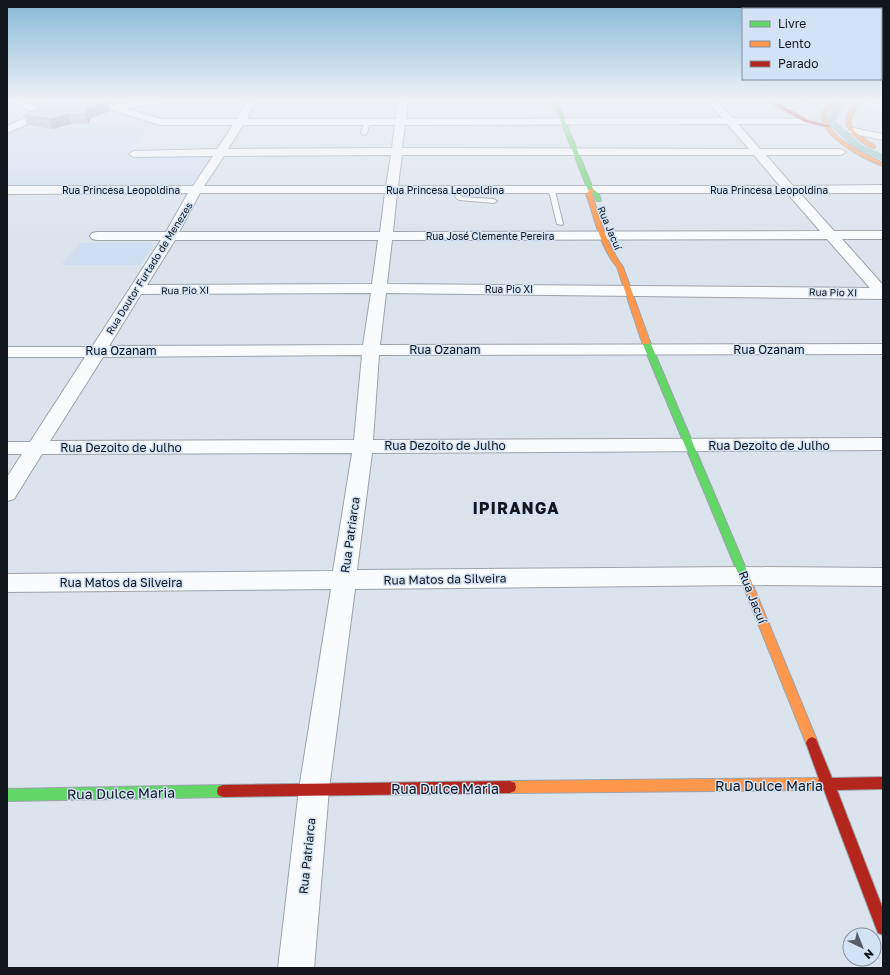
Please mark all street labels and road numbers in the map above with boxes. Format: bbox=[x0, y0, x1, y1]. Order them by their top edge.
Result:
street label: Rua Princesa Leopoldina bbox=[62, 184, 180, 196]
street label: Rua Princesa Leopoldina bbox=[386, 184, 504, 196]
street label: Rua Princesa Leopoldina bbox=[710, 184, 828, 196]
street label: Rua Doutor Furtado de Menezes bbox=[103, 200, 195, 336]
street label: Rua Jacuí bbox=[595, 204, 625, 253]
street label: Rua José Clemente Pereira bbox=[426, 230, 554, 242]
street label: Rua Pio XI bbox=[485, 283, 533, 295]
street label: Rua Pio XI bbox=[161, 284, 209, 296]
street label: Rua Pio XI bbox=[809, 286, 857, 298]
street label: Rua Ozanam bbox=[409, 342, 481, 357]
street label: Rua Ozanam bbox=[733, 342, 805, 357]
street label: Rua Ozanam bbox=[85, 343, 157, 358]
street label: Rua Dezoito de Julho bbox=[384, 438, 506, 453]
street label: Rua Dezoito de Julho bbox=[708, 438, 830, 453]
street label: Rua Dezoito de Julho bbox=[60, 440, 182, 455]
street label: Rua Patriarca bbox=[337, 496, 363, 574]
street label: Rua Jacuí bbox=[736, 568, 771, 626]
street label: Rua Matos da Silveira bbox=[383, 570, 507, 588]
street label: Rua Matos da Silveira bbox=[60, 575, 182, 590]
street label: Rua Dulce Maria bbox=[715, 777, 823, 794]
street label: Rua Dulce Maria bbox=[391, 780, 499, 797]
street label: Rua Dulce Maria bbox=[67, 784, 175, 802]
street label: Rua Patriarca bbox=[296, 817, 318, 895]

